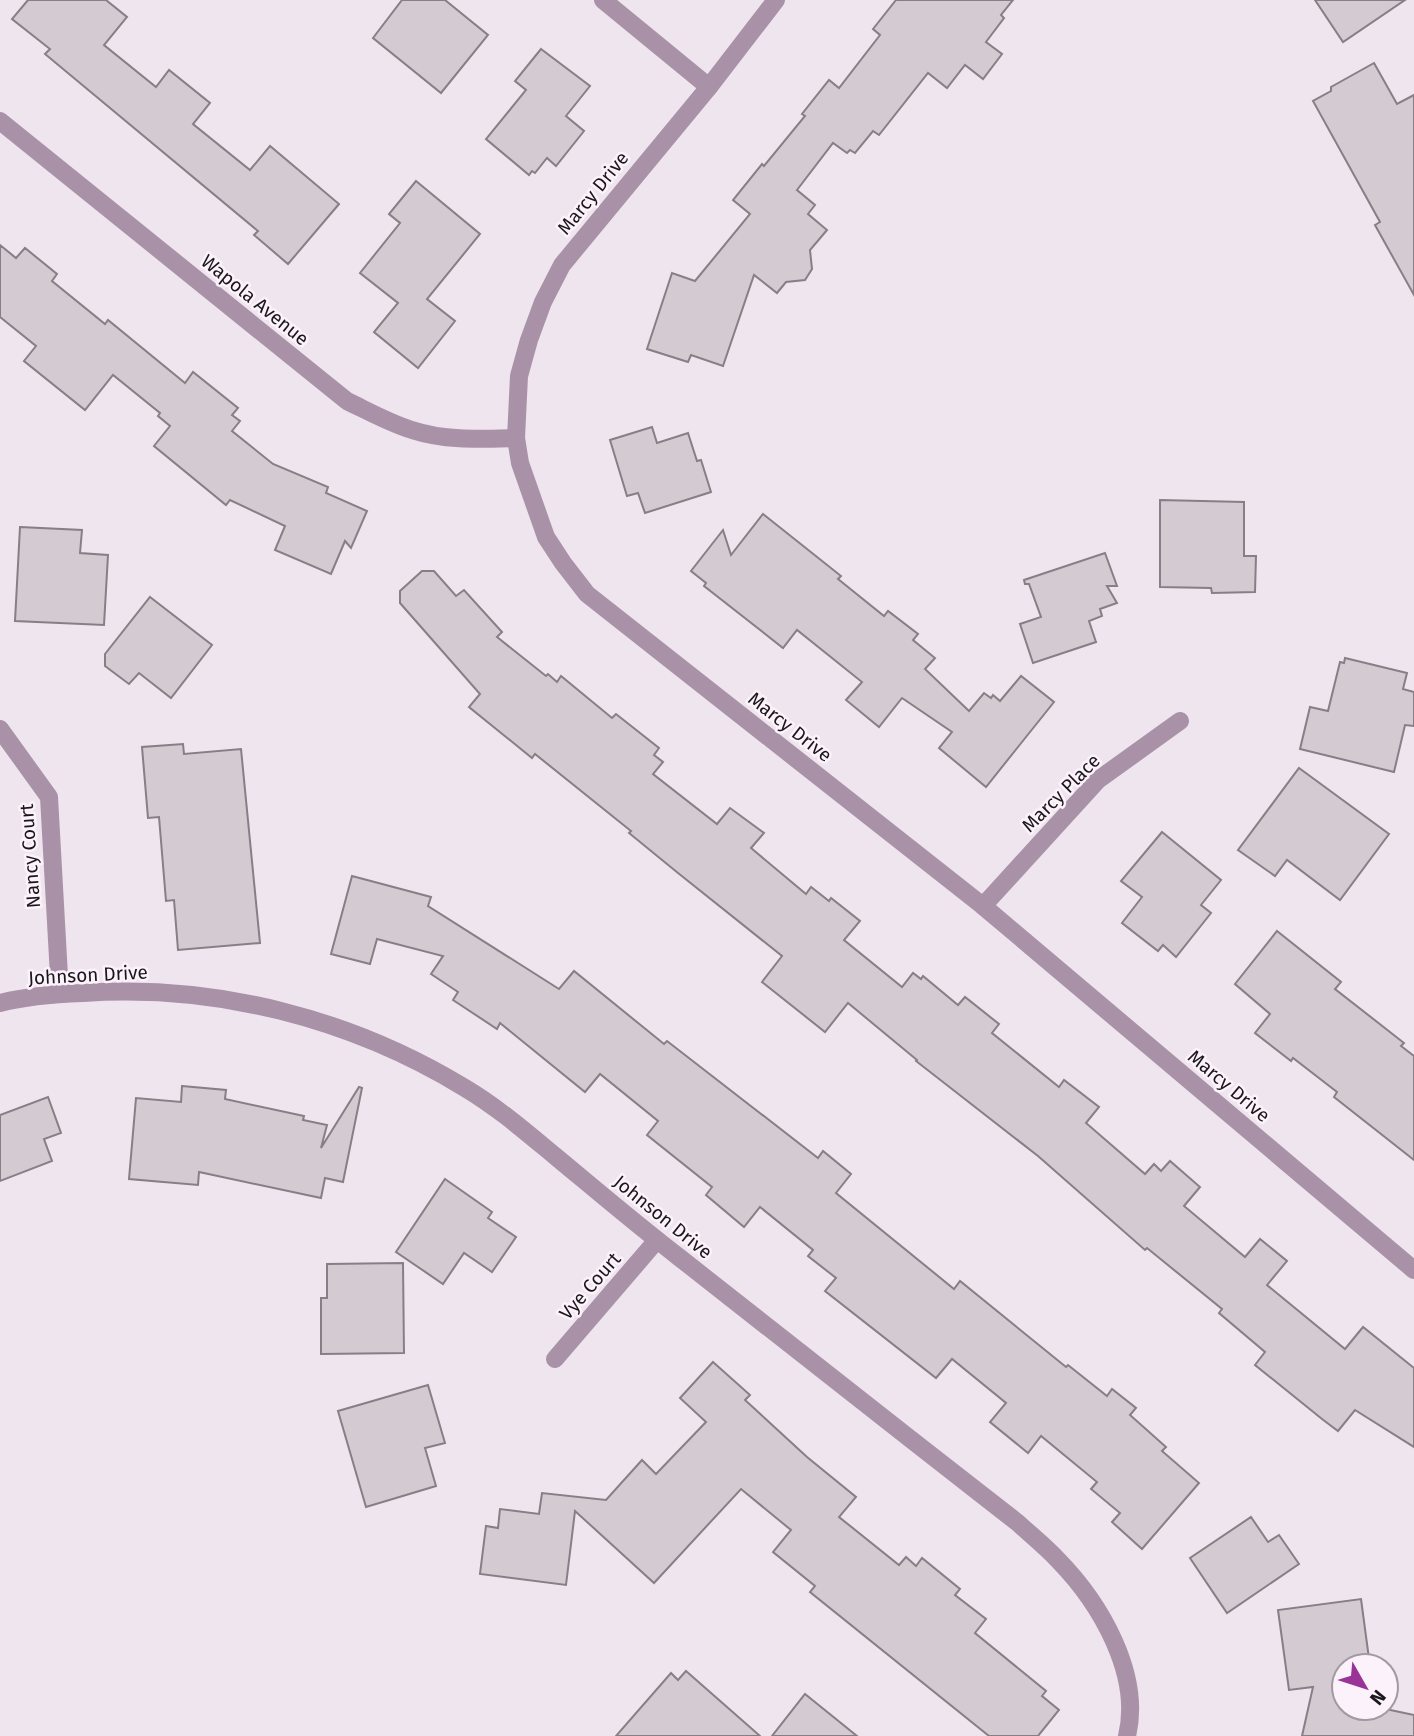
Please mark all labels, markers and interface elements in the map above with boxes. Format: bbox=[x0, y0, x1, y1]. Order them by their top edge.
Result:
street label: Marcy Drive bbox=[553, 147, 633, 239]
street label: Wapola Avenue bbox=[197, 250, 313, 350]
street label: Marcy Drive bbox=[744, 687, 836, 767]
street label: Marcy Place bbox=[1017, 749, 1105, 837]
street label: Nancy Court bbox=[15, 803, 45, 909]
street label: Johnson Drive bbox=[28, 960, 148, 990]
street label: Marcy Drive bbox=[1183, 1045, 1275, 1127]
street label: Johnson Drive bbox=[609, 1170, 717, 1264]
street label: Vye Court bbox=[555, 1248, 626, 1324]
north arrow bbox=[1330, 1652, 1400, 1722]
text: N bbox=[1365, 1685, 1391, 1710]

